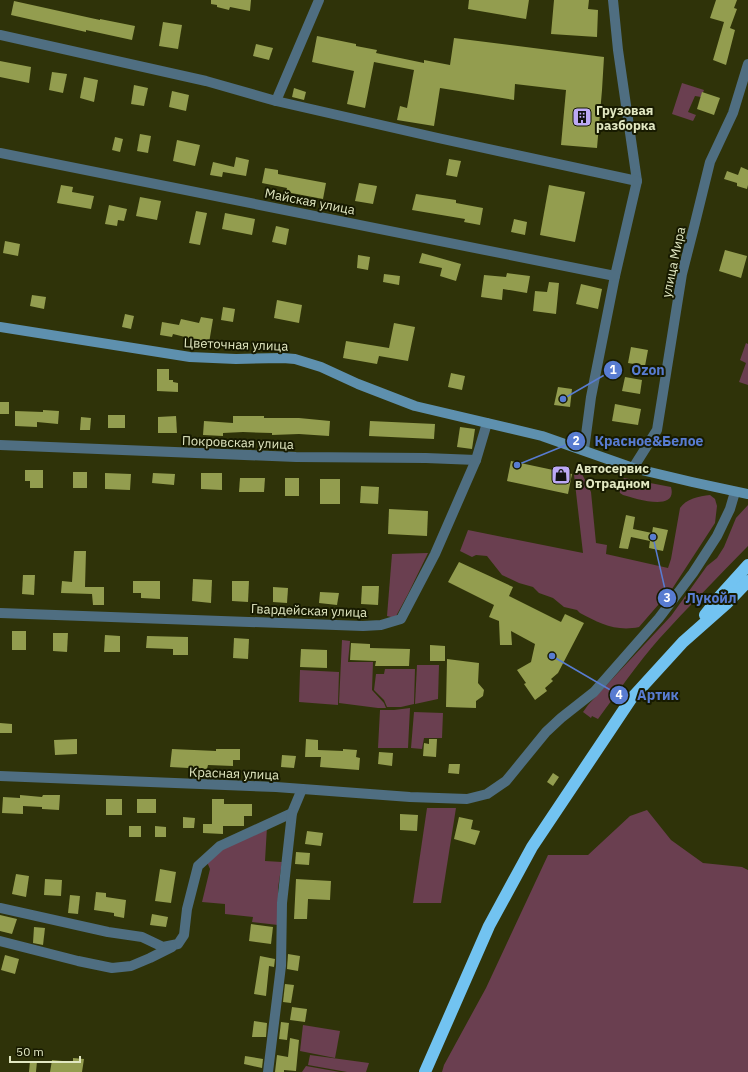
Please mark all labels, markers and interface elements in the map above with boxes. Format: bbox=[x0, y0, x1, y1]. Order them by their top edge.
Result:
place label: Грузовая разборка bbox=[596, 102, 656, 134]
building icon: Грузовая разборка bbox=[571, 106, 593, 128]
street label: Майская улица bbox=[263, 184, 357, 219]
street label: улица Мира bbox=[658, 225, 689, 299]
street label: Цветочная улица bbox=[183, 334, 289, 355]
callout: Ozon bbox=[603, 357, 672, 383]
text: Ozon bbox=[631, 361, 665, 379]
text: 1 bbox=[609, 362, 617, 377]
callout: Красное&Белое bbox=[566, 428, 711, 454]
street label: Покровская улица bbox=[182, 432, 294, 453]
text: Красное&Белое bbox=[595, 432, 704, 450]
text: 2 bbox=[572, 433, 580, 448]
place label: Автосервис в Отрадном bbox=[575, 460, 650, 492]
shop icon: Автосервис в Отрадном bbox=[550, 464, 572, 486]
callout: Лукойл bbox=[657, 585, 744, 611]
text: Лукойл bbox=[686, 589, 736, 607]
text: 3 bbox=[663, 590, 671, 605]
street label: Гвардейская улица bbox=[251, 600, 368, 621]
callout: Артик bbox=[609, 682, 687, 708]
text: Артик bbox=[637, 686, 679, 704]
text: 4 bbox=[615, 687, 623, 702]
street label: Красная улица bbox=[189, 763, 279, 784]
scale bar bbox=[10, 1038, 80, 1064]
text: 50 m bbox=[16, 1044, 44, 1059]

